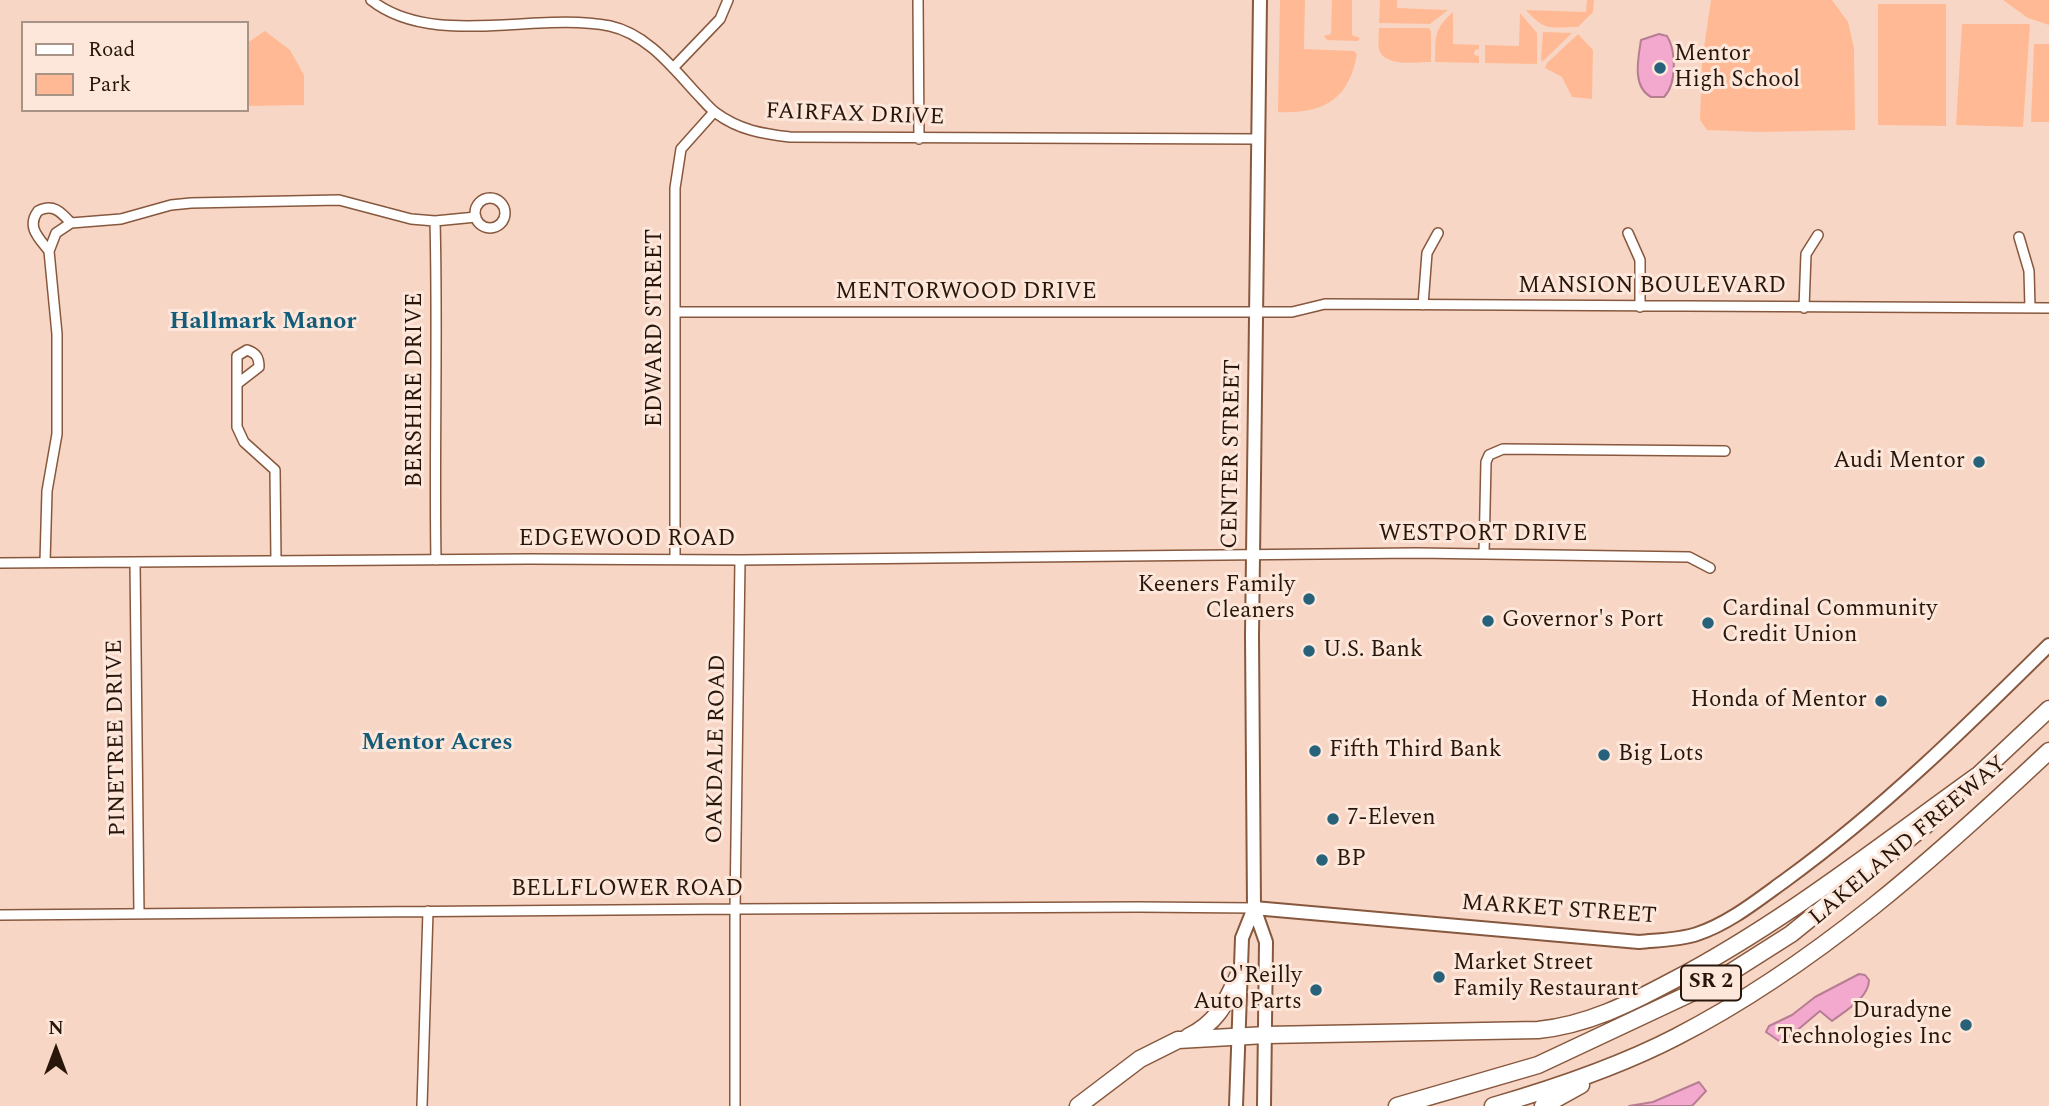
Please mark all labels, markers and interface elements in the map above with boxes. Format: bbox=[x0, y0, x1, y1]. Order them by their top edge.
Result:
legend bbox=[21, 21, 248, 112]
text: Road bbox=[88, 34, 135, 66]
place label: Mentor High School bbox=[1674, 41, 1800, 95]
marker: Mentor High School bbox=[1652, 60, 1668, 76]
text: Park bbox=[88, 69, 131, 101]
street label: FAIRFAX DRIVE bbox=[765, 99, 945, 133]
street label: EDWARD STREET bbox=[642, 229, 670, 427]
street label: MANSION BOULEVARD bbox=[1518, 273, 1786, 301]
street label: MENTORWOOD DRIVE bbox=[835, 279, 1097, 307]
street label: BERSHIRE DRIVE bbox=[402, 292, 430, 488]
district label: Hallmark Manor bbox=[169, 309, 357, 337]
street label: CENTER STREET bbox=[1218, 359, 1248, 549]
place label: Audi Mentor bbox=[1833, 448, 1965, 476]
marker: Audi Mentor bbox=[1971, 454, 1987, 470]
street label: WESTPORT DRIVE bbox=[1379, 521, 1587, 549]
street label: EDGEWOOD ROAD bbox=[519, 526, 735, 554]
place label: Keeners Family Cleaners bbox=[1138, 572, 1295, 626]
marker: Keeners Family Cleaners bbox=[1301, 591, 1317, 607]
place label: Cardinal Community Credit Union bbox=[1722, 596, 1937, 650]
place label: Governor's Port bbox=[1502, 607, 1664, 635]
marker: Governor's Port bbox=[1480, 613, 1496, 629]
marker: Cardinal Community Credit Union bbox=[1700, 615, 1716, 631]
place label: U.S. Bank bbox=[1323, 637, 1423, 665]
street label: PINETREE DRIVE bbox=[102, 639, 134, 837]
marker: U.S. Bank bbox=[1301, 643, 1317, 659]
street label: OAKDALE ROAD bbox=[703, 654, 733, 844]
place label: Honda of Mentor bbox=[1690, 687, 1867, 715]
marker: Honda of Mentor bbox=[1873, 693, 1889, 709]
district label: Mentor Acres bbox=[361, 730, 513, 758]
place label: Fifth Third Bank bbox=[1329, 737, 1502, 765]
place label: Big Lots bbox=[1618, 741, 1704, 769]
marker: Fifth Third Bank bbox=[1307, 743, 1323, 759]
marker: Big Lots bbox=[1596, 747, 1612, 763]
street label: LAKELAND FREEWAY bbox=[1805, 751, 2013, 933]
place label: 7-Eleven bbox=[1347, 805, 1436, 833]
marker: 7-Eleven bbox=[1325, 811, 1341, 827]
place label: BP bbox=[1336, 846, 1366, 874]
marker: BP bbox=[1314, 852, 1330, 868]
street label: BELLFLOWER ROAD bbox=[511, 876, 743, 904]
street label: MARKET STREET bbox=[1460, 890, 1658, 932]
place label: Market Street Family Restaurant bbox=[1453, 950, 1639, 1004]
place label: O'Reilly Auto Parts bbox=[1193, 963, 1302, 1017]
road number: SR 2 bbox=[1681, 965, 1741, 1000]
marker: Market Street Family Restaurant bbox=[1431, 969, 1447, 985]
marker: O'Reilly Auto Parts bbox=[1308, 982, 1324, 998]
place label: Duradyne Technologies Inc bbox=[1777, 998, 1952, 1052]
text: N bbox=[48, 1014, 64, 1043]
north arrow bbox=[21, 1015, 91, 1085]
marker: Duradyne Technologies Inc bbox=[1958, 1017, 1974, 1033]

